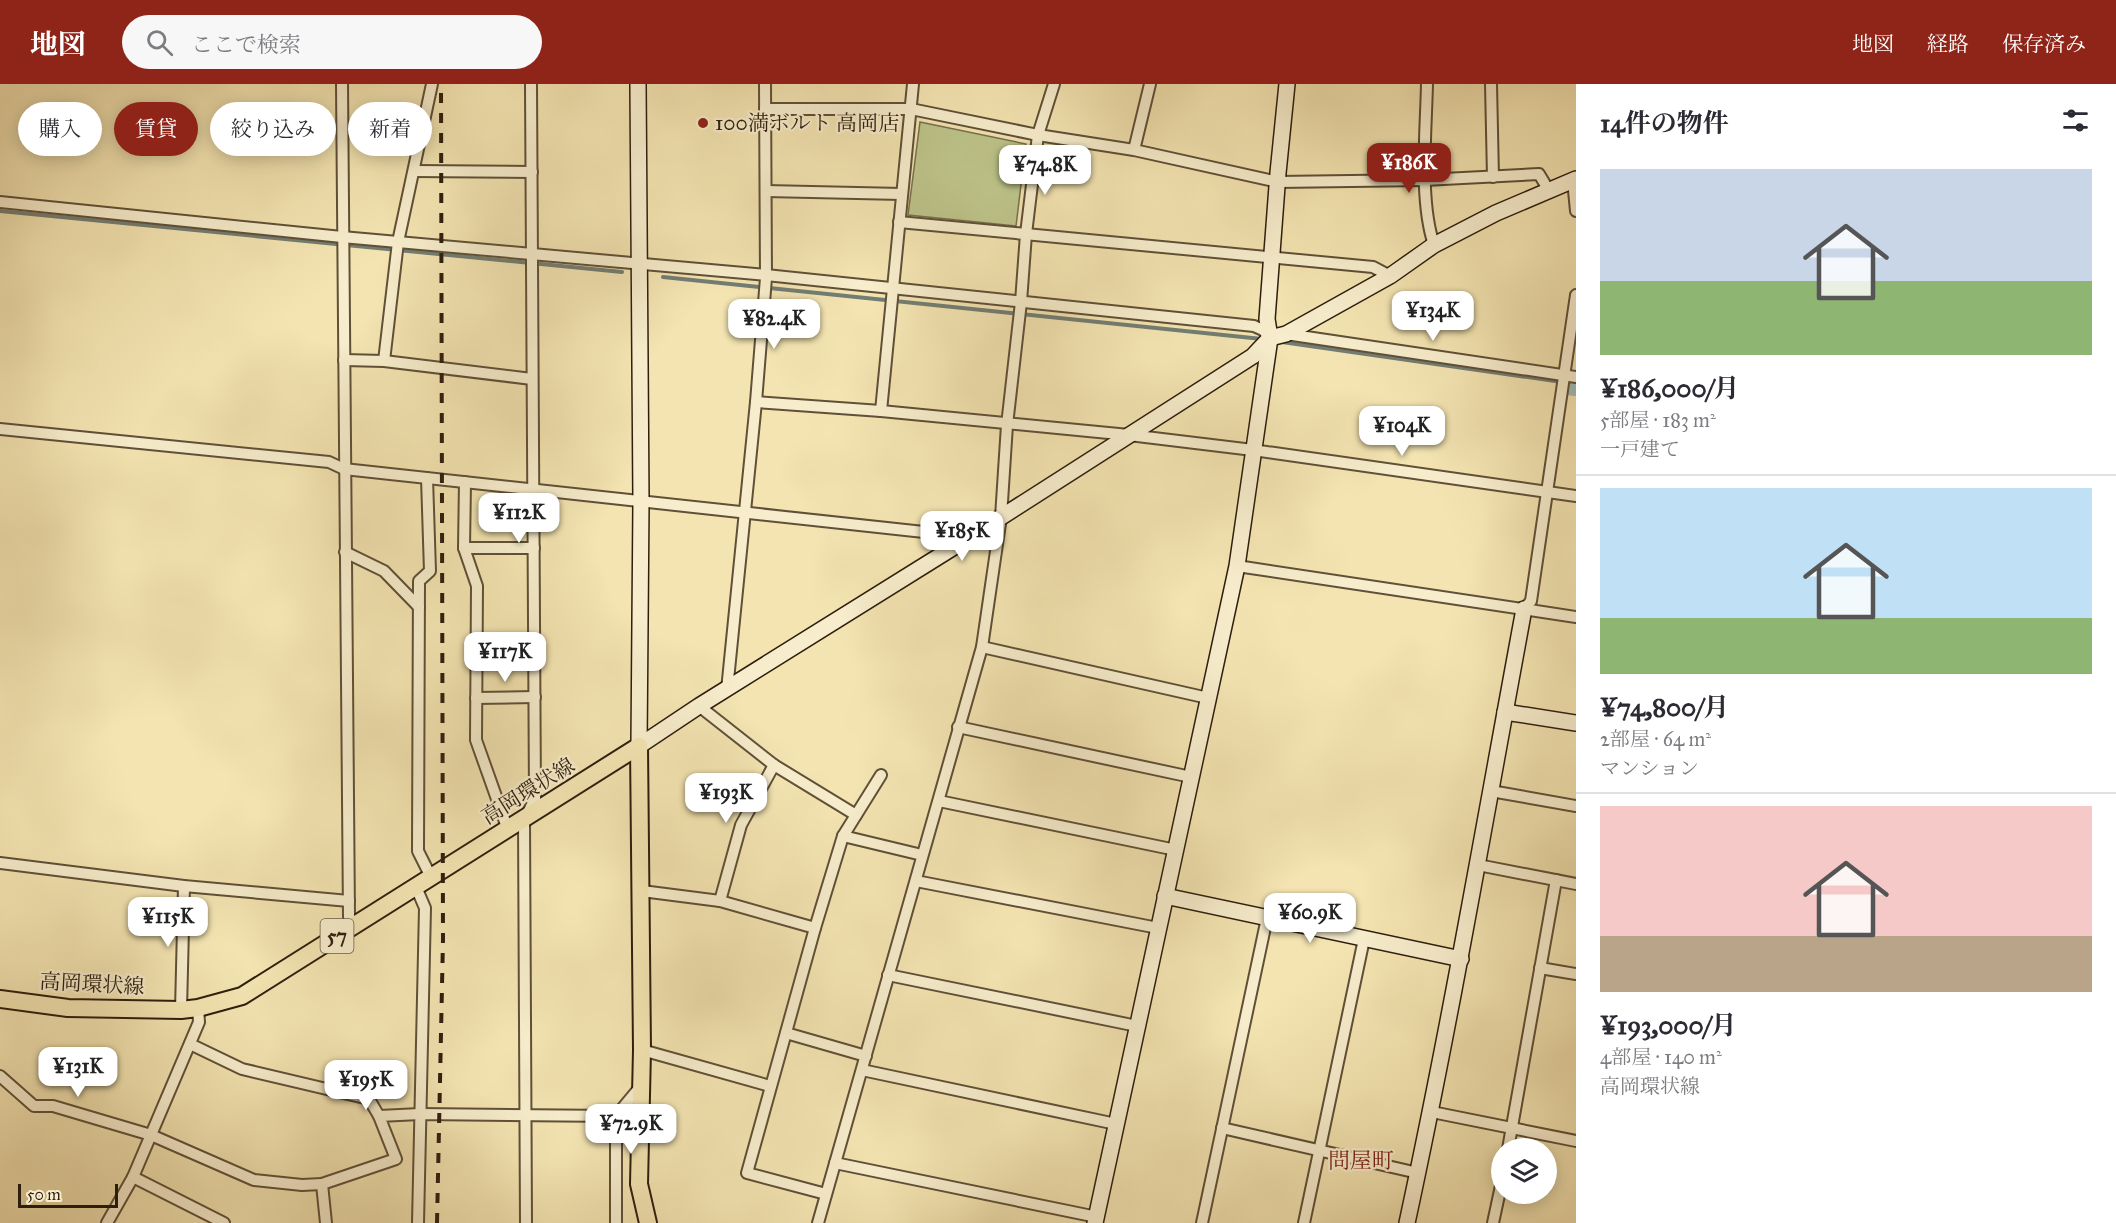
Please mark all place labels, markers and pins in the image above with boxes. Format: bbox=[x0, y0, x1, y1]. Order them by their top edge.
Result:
place label: 100満ボルト 高岡店 bbox=[715, 110, 899, 136]
marker: 100満ボルト 高岡店 bbox=[696, 116, 710, 130]
pin: ¥186K bbox=[1367, 143, 1451, 194]
pin: ¥74.8K bbox=[996, 145, 1094, 196]
pin: ¥134K bbox=[1391, 291, 1475, 342]
pin: ¥82.4K bbox=[725, 299, 823, 350]
pin: ¥104K bbox=[1360, 406, 1444, 457]
pin: ¥112K bbox=[477, 493, 561, 544]
pin: ¥185K bbox=[920, 511, 1004, 562]
pin: ¥117K bbox=[463, 632, 547, 683]
pin: ¥193K bbox=[684, 773, 768, 824]
pin: ¥60.9K bbox=[1261, 893, 1359, 944]
pin: ¥115K bbox=[126, 897, 210, 948]
pin: ¥131K bbox=[36, 1047, 120, 1098]
pin: ¥195K bbox=[324, 1060, 408, 1111]
pin: ¥72.9K bbox=[582, 1104, 680, 1155]

